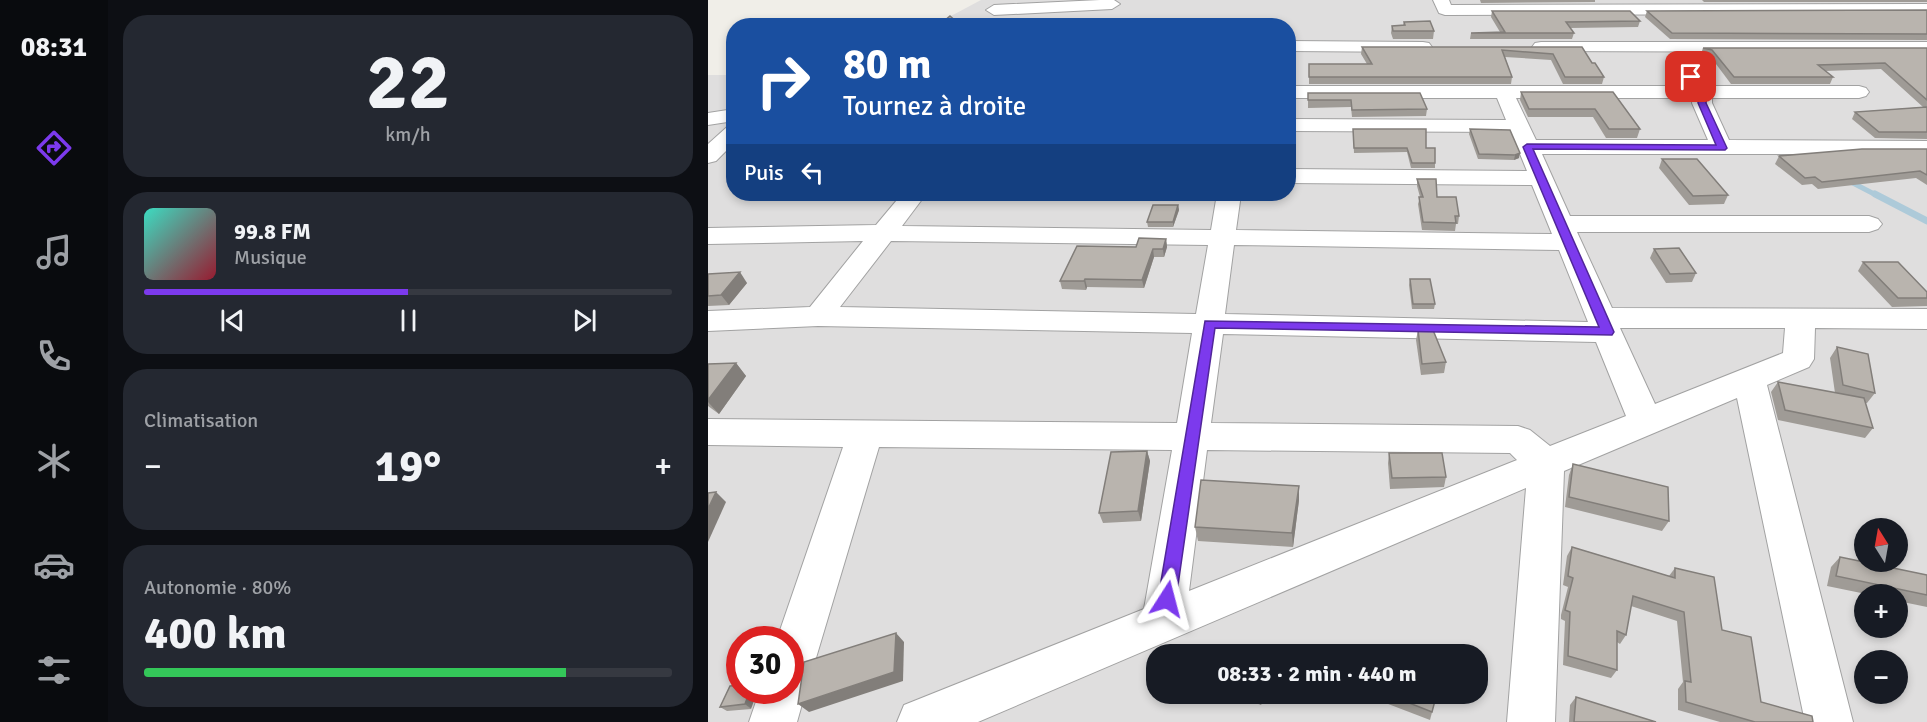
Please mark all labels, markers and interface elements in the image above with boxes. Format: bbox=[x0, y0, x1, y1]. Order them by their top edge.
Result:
text: 08:31 bbox=[21, 31, 87, 64]
text: 22 bbox=[366, 35, 450, 131]
text: 80 m bbox=[843, 39, 932, 90]
icon: right bbox=[744, 42, 822, 120]
pin bbox=[1665, 51, 1716, 102]
icon: arrive bbox=[1674, 60, 1707, 93]
text: Tournez à droite bbox=[843, 90, 1026, 123]
text: km/h bbox=[385, 122, 431, 147]
icon: directions bbox=[33, 127, 75, 169]
icon: left bbox=[796, 156, 829, 189]
text: Puis bbox=[744, 159, 784, 186]
text: 99.8 FM bbox=[234, 218, 311, 245]
icon: music bbox=[33, 231, 75, 273]
text: Musique bbox=[234, 245, 307, 270]
icon: previous bbox=[216, 304, 249, 337]
icon: pause bbox=[392, 304, 425, 337]
icon: next bbox=[568, 304, 601, 337]
icon: phone bbox=[33, 335, 75, 377]
text: Climatisation bbox=[144, 408, 258, 433]
text: 19° bbox=[375, 439, 441, 494]
icon: climate bbox=[33, 440, 75, 482]
text: − bbox=[144, 446, 162, 487]
text: + bbox=[654, 446, 672, 487]
north arrow bbox=[1854, 518, 1908, 572]
map controls bbox=[1854, 518, 1908, 704]
icon: car bbox=[33, 544, 75, 586]
position arrow bbox=[1135, 567, 1199, 631]
text: Autonomie · 80% bbox=[144, 575, 291, 600]
button: + bbox=[1854, 584, 1908, 638]
text: 400 km bbox=[144, 606, 287, 661]
speed limit sign: 30 bbox=[726, 626, 804, 704]
icon: filters bbox=[33, 649, 75, 691]
button: − bbox=[1854, 650, 1908, 704]
text: 08:33 · 2 min · 440 m bbox=[1217, 660, 1417, 687]

